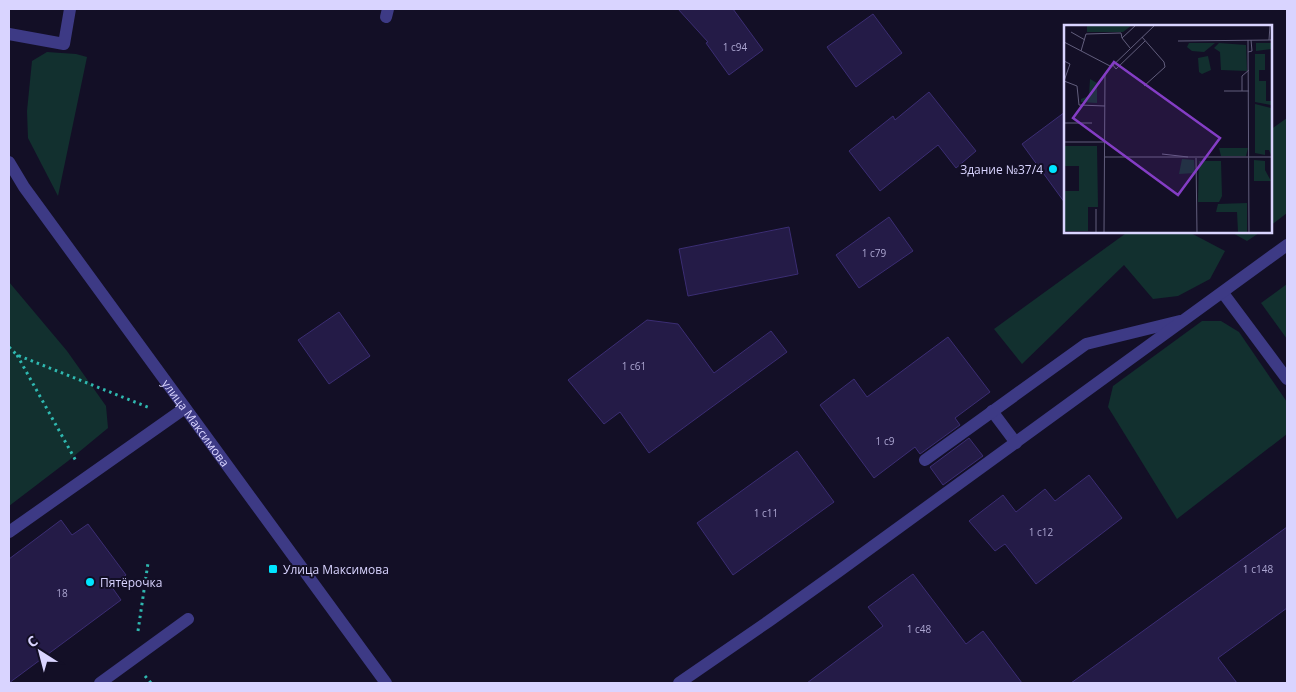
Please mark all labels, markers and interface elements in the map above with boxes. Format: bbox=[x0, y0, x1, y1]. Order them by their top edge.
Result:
inset map bbox=[1064, 25, 1271, 232]
house number: 1 с94 bbox=[723, 40, 748, 54]
place label: Здание №37/4 bbox=[960, 161, 1043, 178]
marker: Здание №37/4 bbox=[1047, 163, 1059, 175]
house number: 1 с79 bbox=[862, 246, 887, 260]
house number: 1 с61 bbox=[622, 359, 646, 373]
street label: улица Максимова bbox=[158, 376, 234, 470]
house number: 1 с9 bbox=[876, 434, 895, 448]
house number: 1 с11 bbox=[754, 506, 778, 520]
house number: 1 с12 bbox=[1029, 525, 1054, 539]
place label: Улица Максимова bbox=[283, 561, 389, 578]
house number: 1 с148 bbox=[1243, 562, 1273, 576]
marker: Улица Максимова bbox=[267, 563, 279, 575]
place label: Пятёрочка bbox=[100, 574, 162, 591]
marker: Пятёрочка bbox=[84, 576, 96, 588]
house number: 18 bbox=[56, 586, 68, 600]
house number: 1 с48 bbox=[907, 622, 932, 636]
north arrow bbox=[15, 627, 65, 677]
text: С bbox=[23, 631, 41, 651]

